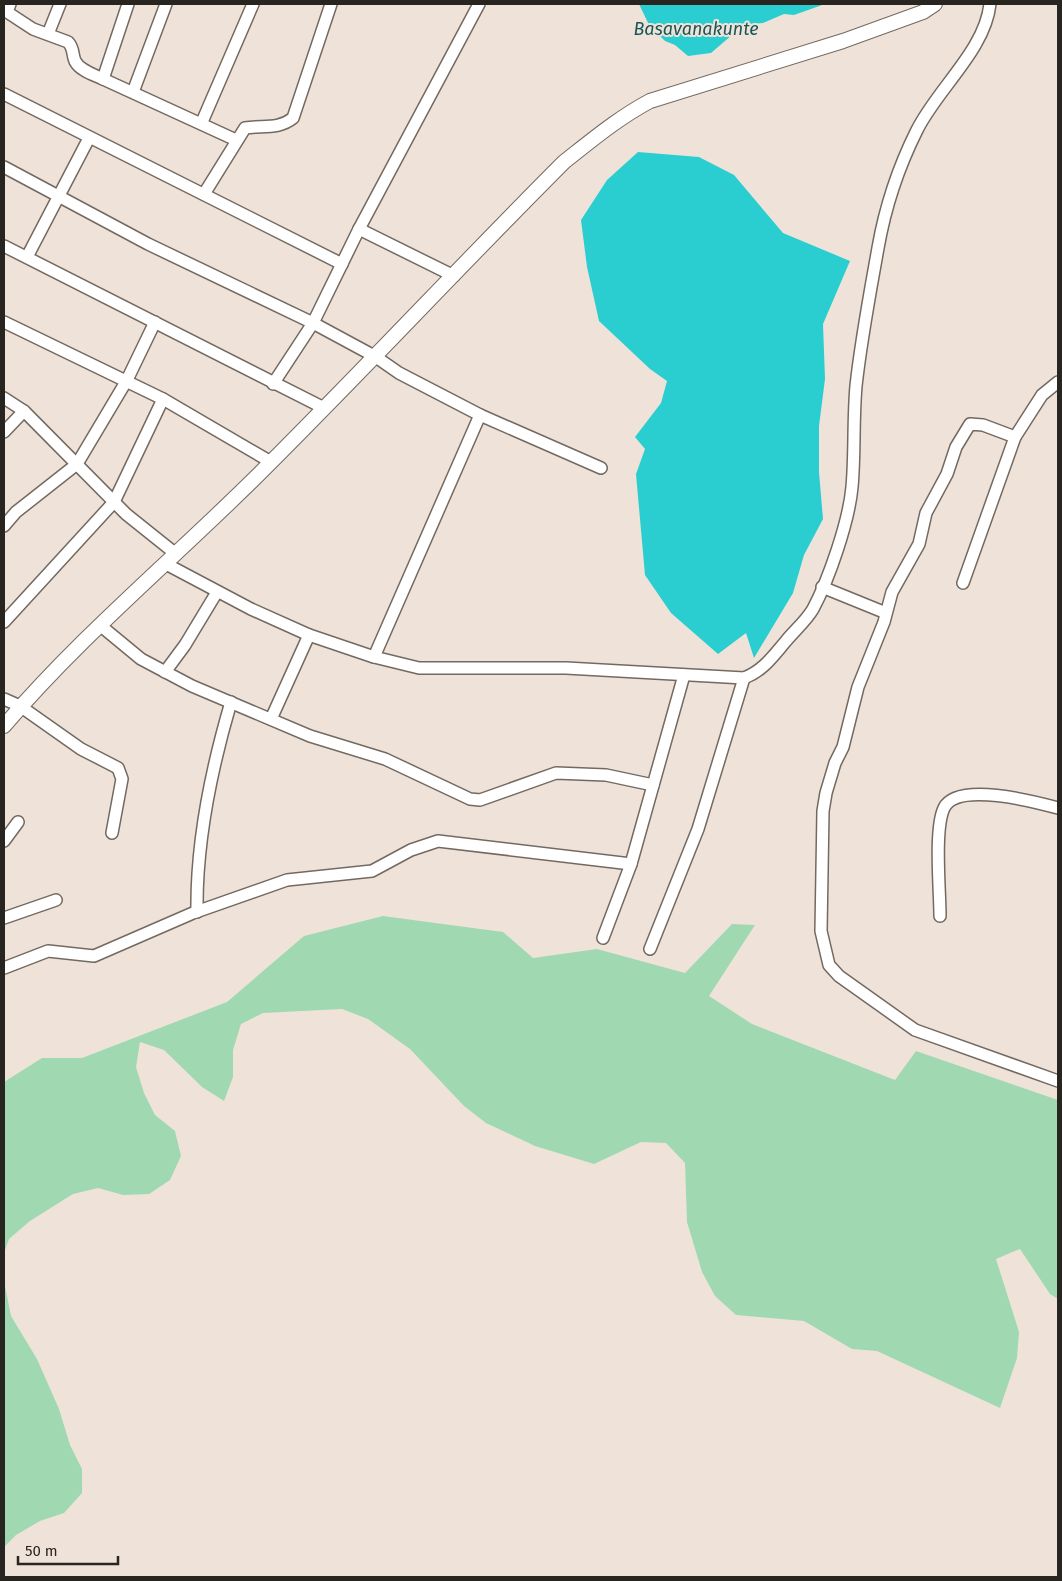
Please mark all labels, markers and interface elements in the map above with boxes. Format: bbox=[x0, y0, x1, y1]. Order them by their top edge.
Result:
water label: Basavanakunte bbox=[633, 18, 759, 40]
scale bar bbox=[18, 1534, 118, 1566]
text: 50 m bbox=[25, 1542, 58, 1560]

